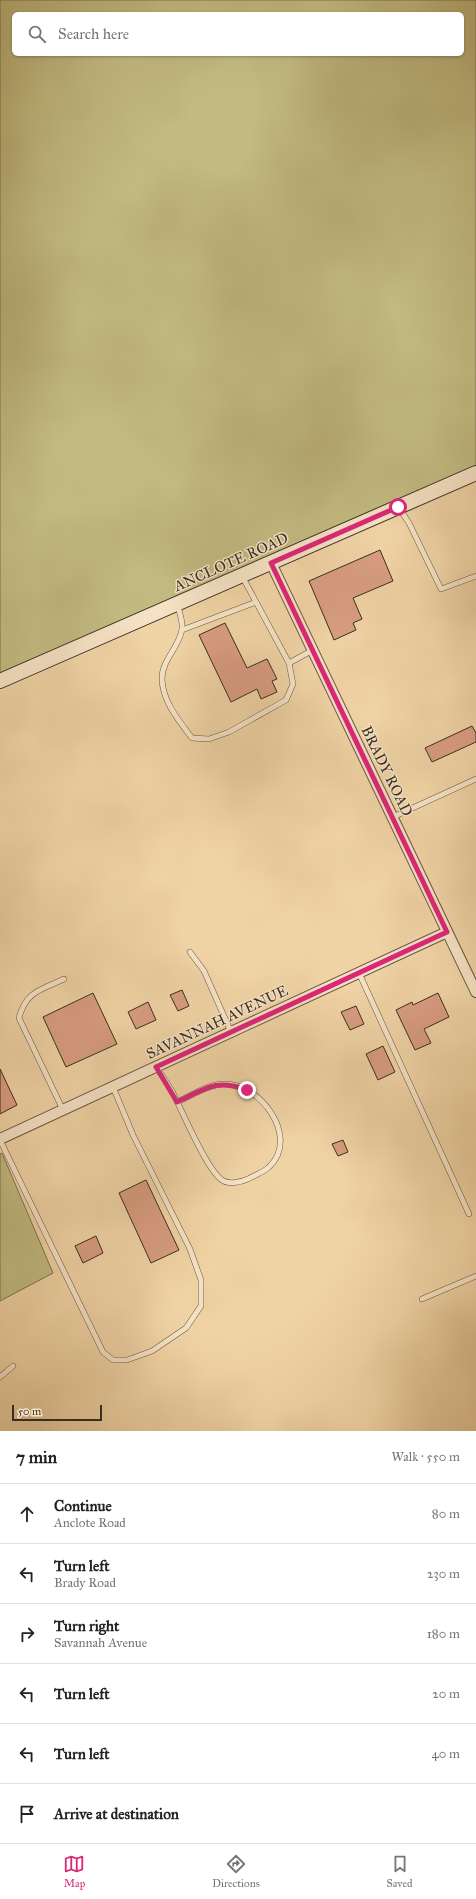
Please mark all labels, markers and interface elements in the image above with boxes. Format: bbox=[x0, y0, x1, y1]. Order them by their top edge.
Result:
search box bbox=[12, 12, 464, 56]
icon: search bbox=[26, 23, 48, 45]
text: Search here bbox=[58, 25, 129, 43]
route start bbox=[389, 498, 407, 516]
street label: ANCLOTE ROAD bbox=[170, 529, 291, 596]
street label: BRADY ROAD bbox=[357, 723, 417, 819]
street label: SAVANNAH AVENUE bbox=[143, 981, 291, 1063]
route end bbox=[238, 1081, 256, 1099]
scale bar bbox=[12, 1403, 102, 1422]
text: 50 m bbox=[18, 1405, 41, 1418]
text: 7 min bbox=[16, 1447, 57, 1468]
text: Walk · 550 m bbox=[391, 1449, 460, 1465]
text: Continue bbox=[54, 1497, 112, 1515]
icon: ahead bbox=[16, 1503, 38, 1525]
text: 80 m bbox=[432, 1506, 460, 1522]
text: Anclote Road bbox=[54, 1515, 126, 1531]
text: Turn left bbox=[54, 1557, 110, 1575]
icon: left bbox=[16, 1563, 38, 1585]
text: 230 m bbox=[427, 1566, 460, 1582]
text: Brady Road bbox=[54, 1575, 116, 1591]
text: Turn right bbox=[54, 1617, 119, 1635]
icon: right bbox=[16, 1623, 38, 1645]
text: 180 m bbox=[427, 1626, 460, 1642]
text: Savannah Avenue bbox=[54, 1635, 147, 1651]
icon: left bbox=[16, 1683, 38, 1705]
text: Turn left bbox=[54, 1685, 110, 1703]
text: 20 m bbox=[432, 1686, 460, 1702]
icon: left bbox=[16, 1743, 38, 1765]
text: Turn left bbox=[54, 1745, 110, 1763]
text: 40 m bbox=[431, 1746, 460, 1762]
icon: arrive bbox=[16, 1803, 38, 1825]
text: Arrive at destination bbox=[54, 1805, 179, 1823]
tab: Map bbox=[63, 1853, 85, 1890]
tab: Directions bbox=[212, 1853, 260, 1890]
tab: Saved bbox=[386, 1853, 413, 1890]

